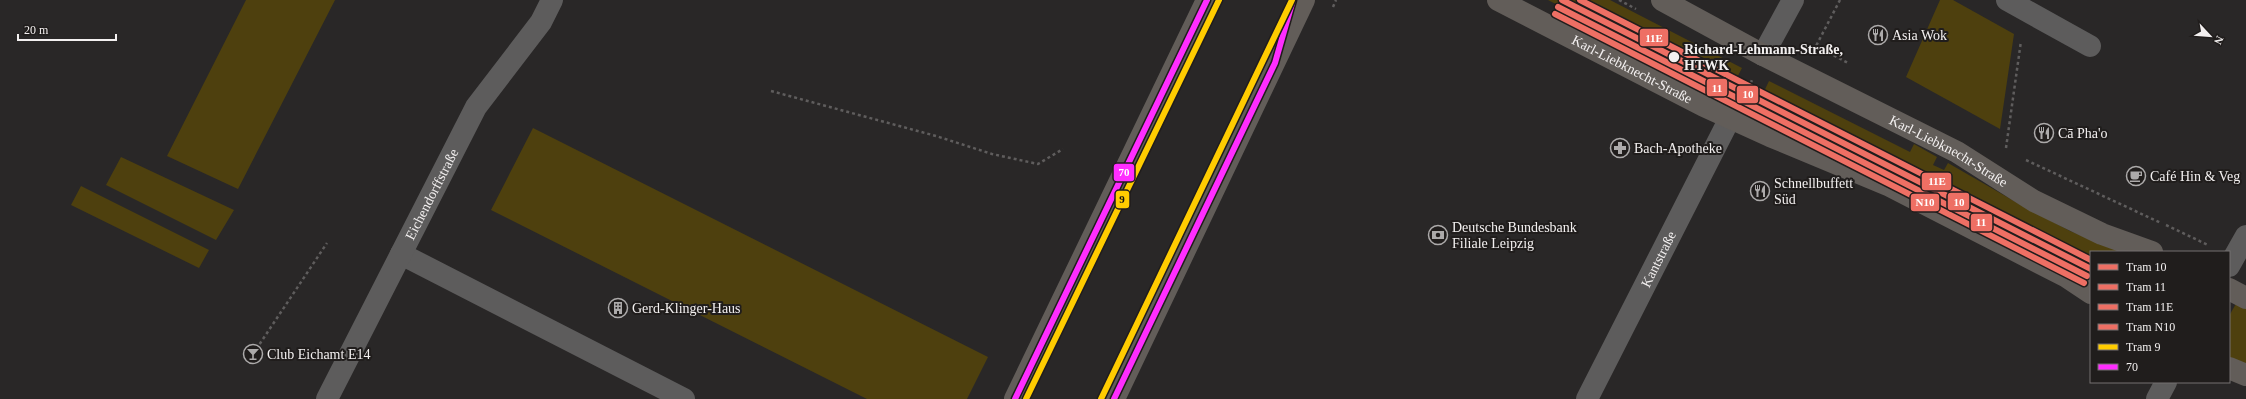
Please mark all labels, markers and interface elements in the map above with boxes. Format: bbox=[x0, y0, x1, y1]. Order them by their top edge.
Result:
scale bar bbox=[18, 16, 116, 42]
north arrow bbox=[2190, 16, 2230, 56]
text: 20 m bbox=[24, 23, 49, 37]
restaurant icon: Asia Wok bbox=[1867, 24, 1889, 46]
line badge: 11E bbox=[1639, 28, 1669, 47]
place label: Asia Wok bbox=[1892, 28, 1947, 43]
street label: Karl-Liebknecht-Straße bbox=[1569, 32, 1695, 107]
text: 11E bbox=[1645, 32, 1663, 44]
text: N bbox=[2212, 34, 2226, 47]
place label: Richard-Lehmann-Straße, HTWK bbox=[1684, 42, 1843, 73]
marker: Richard-Lehmann-Straße, HTWK bbox=[1667, 50, 1681, 64]
line badge: 11 bbox=[1706, 78, 1728, 97]
text: 11 bbox=[1712, 82, 1722, 94]
line badge: 10 bbox=[1736, 85, 1759, 104]
text: 10 bbox=[1743, 88, 1754, 100]
street label: Karl-Liebknecht-Straße bbox=[1887, 112, 2010, 190]
restaurant icon: Cā Pha'o bbox=[2033, 122, 2055, 144]
place label: Cā Pha'o bbox=[2058, 126, 2108, 141]
pharmacy icon: Bach-Apotheke bbox=[1609, 137, 1631, 159]
place label: Bach-Apotheke bbox=[1634, 141, 1722, 156]
street label: Eichendorffstraße bbox=[403, 146, 461, 242]
line badge: 70 bbox=[1113, 163, 1135, 182]
cafe icon: Café Hin & Veg bbox=[2125, 165, 2147, 187]
text: 70 bbox=[1119, 166, 1130, 178]
place label: Café Hin & Veg bbox=[2150, 169, 2240, 184]
line badge: 11E bbox=[1921, 172, 1952, 191]
text: 11E bbox=[1928, 175, 1946, 187]
place label: Schnellbuffett Süd bbox=[1774, 176, 1853, 207]
restaurant icon: Schnellbuffett Süd bbox=[1749, 180, 1771, 202]
line badge: 9 bbox=[1115, 190, 1130, 209]
line badge: 10 bbox=[1947, 192, 1970, 211]
text: 9 bbox=[1119, 193, 1125, 205]
line badge: N10 bbox=[1910, 193, 1940, 212]
text: N10 bbox=[1916, 196, 1935, 208]
text: 10 bbox=[1954, 196, 1965, 208]
line badge: 11 bbox=[1970, 213, 1993, 232]
text: 11 bbox=[1976, 216, 1986, 228]
place label: Deutsche Bundesbank Filiale Leipzig bbox=[1452, 220, 1577, 251]
bank icon: Deutsche Bundesbank Filiale Leipzig bbox=[1427, 224, 1449, 246]
street label: Kantstraße bbox=[1638, 229, 1679, 290]
legend bbox=[2090, 251, 2230, 383]
text: Tram 10 bbox=[2126, 260, 2167, 274]
text: Tram 11 bbox=[2126, 280, 2166, 294]
building icon: Gerd-Klinger-Haus bbox=[607, 297, 629, 319]
text: Tram 11E bbox=[2126, 300, 2173, 314]
place label: Gerd-Klinger-Haus bbox=[632, 301, 741, 316]
text: Tram N10 bbox=[2126, 320, 2175, 334]
text: Tram 9 bbox=[2126, 340, 2161, 354]
bar icon: Club Eichamt E14 bbox=[242, 343, 264, 365]
place label: Club Eichamt E14 bbox=[267, 347, 370, 362]
text: 70 bbox=[2126, 360, 2138, 374]

